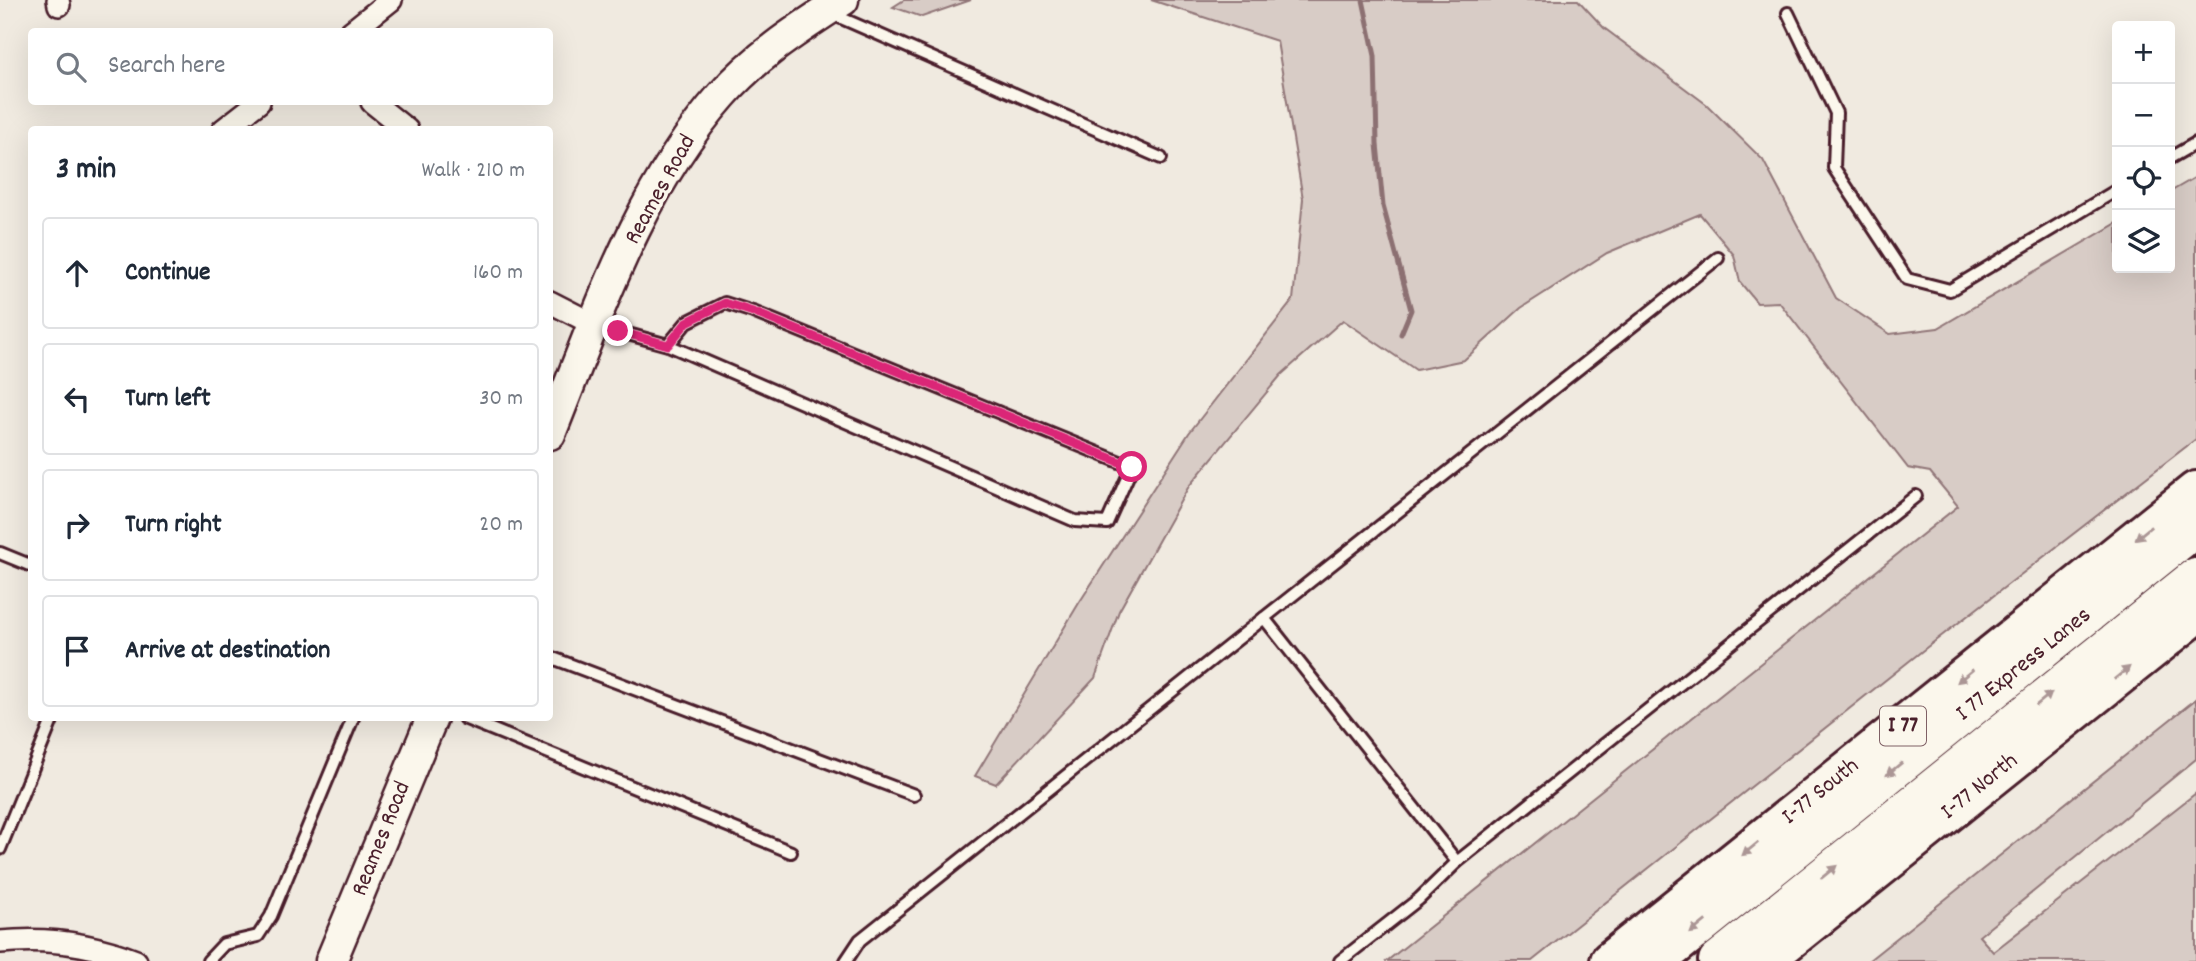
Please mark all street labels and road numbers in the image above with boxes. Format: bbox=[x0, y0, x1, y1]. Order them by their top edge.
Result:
street label: Reames Road bbox=[617, 129, 705, 251]
street label: I 77 Express Lanes bbox=[1949, 600, 2099, 730]
road number: I 77 bbox=[1880, 706, 1926, 746]
street label: I-77 North bbox=[1934, 745, 2026, 829]
street label: I-77 South bbox=[1775, 750, 1867, 834]
street label: Reames Road bbox=[344, 777, 420, 901]

